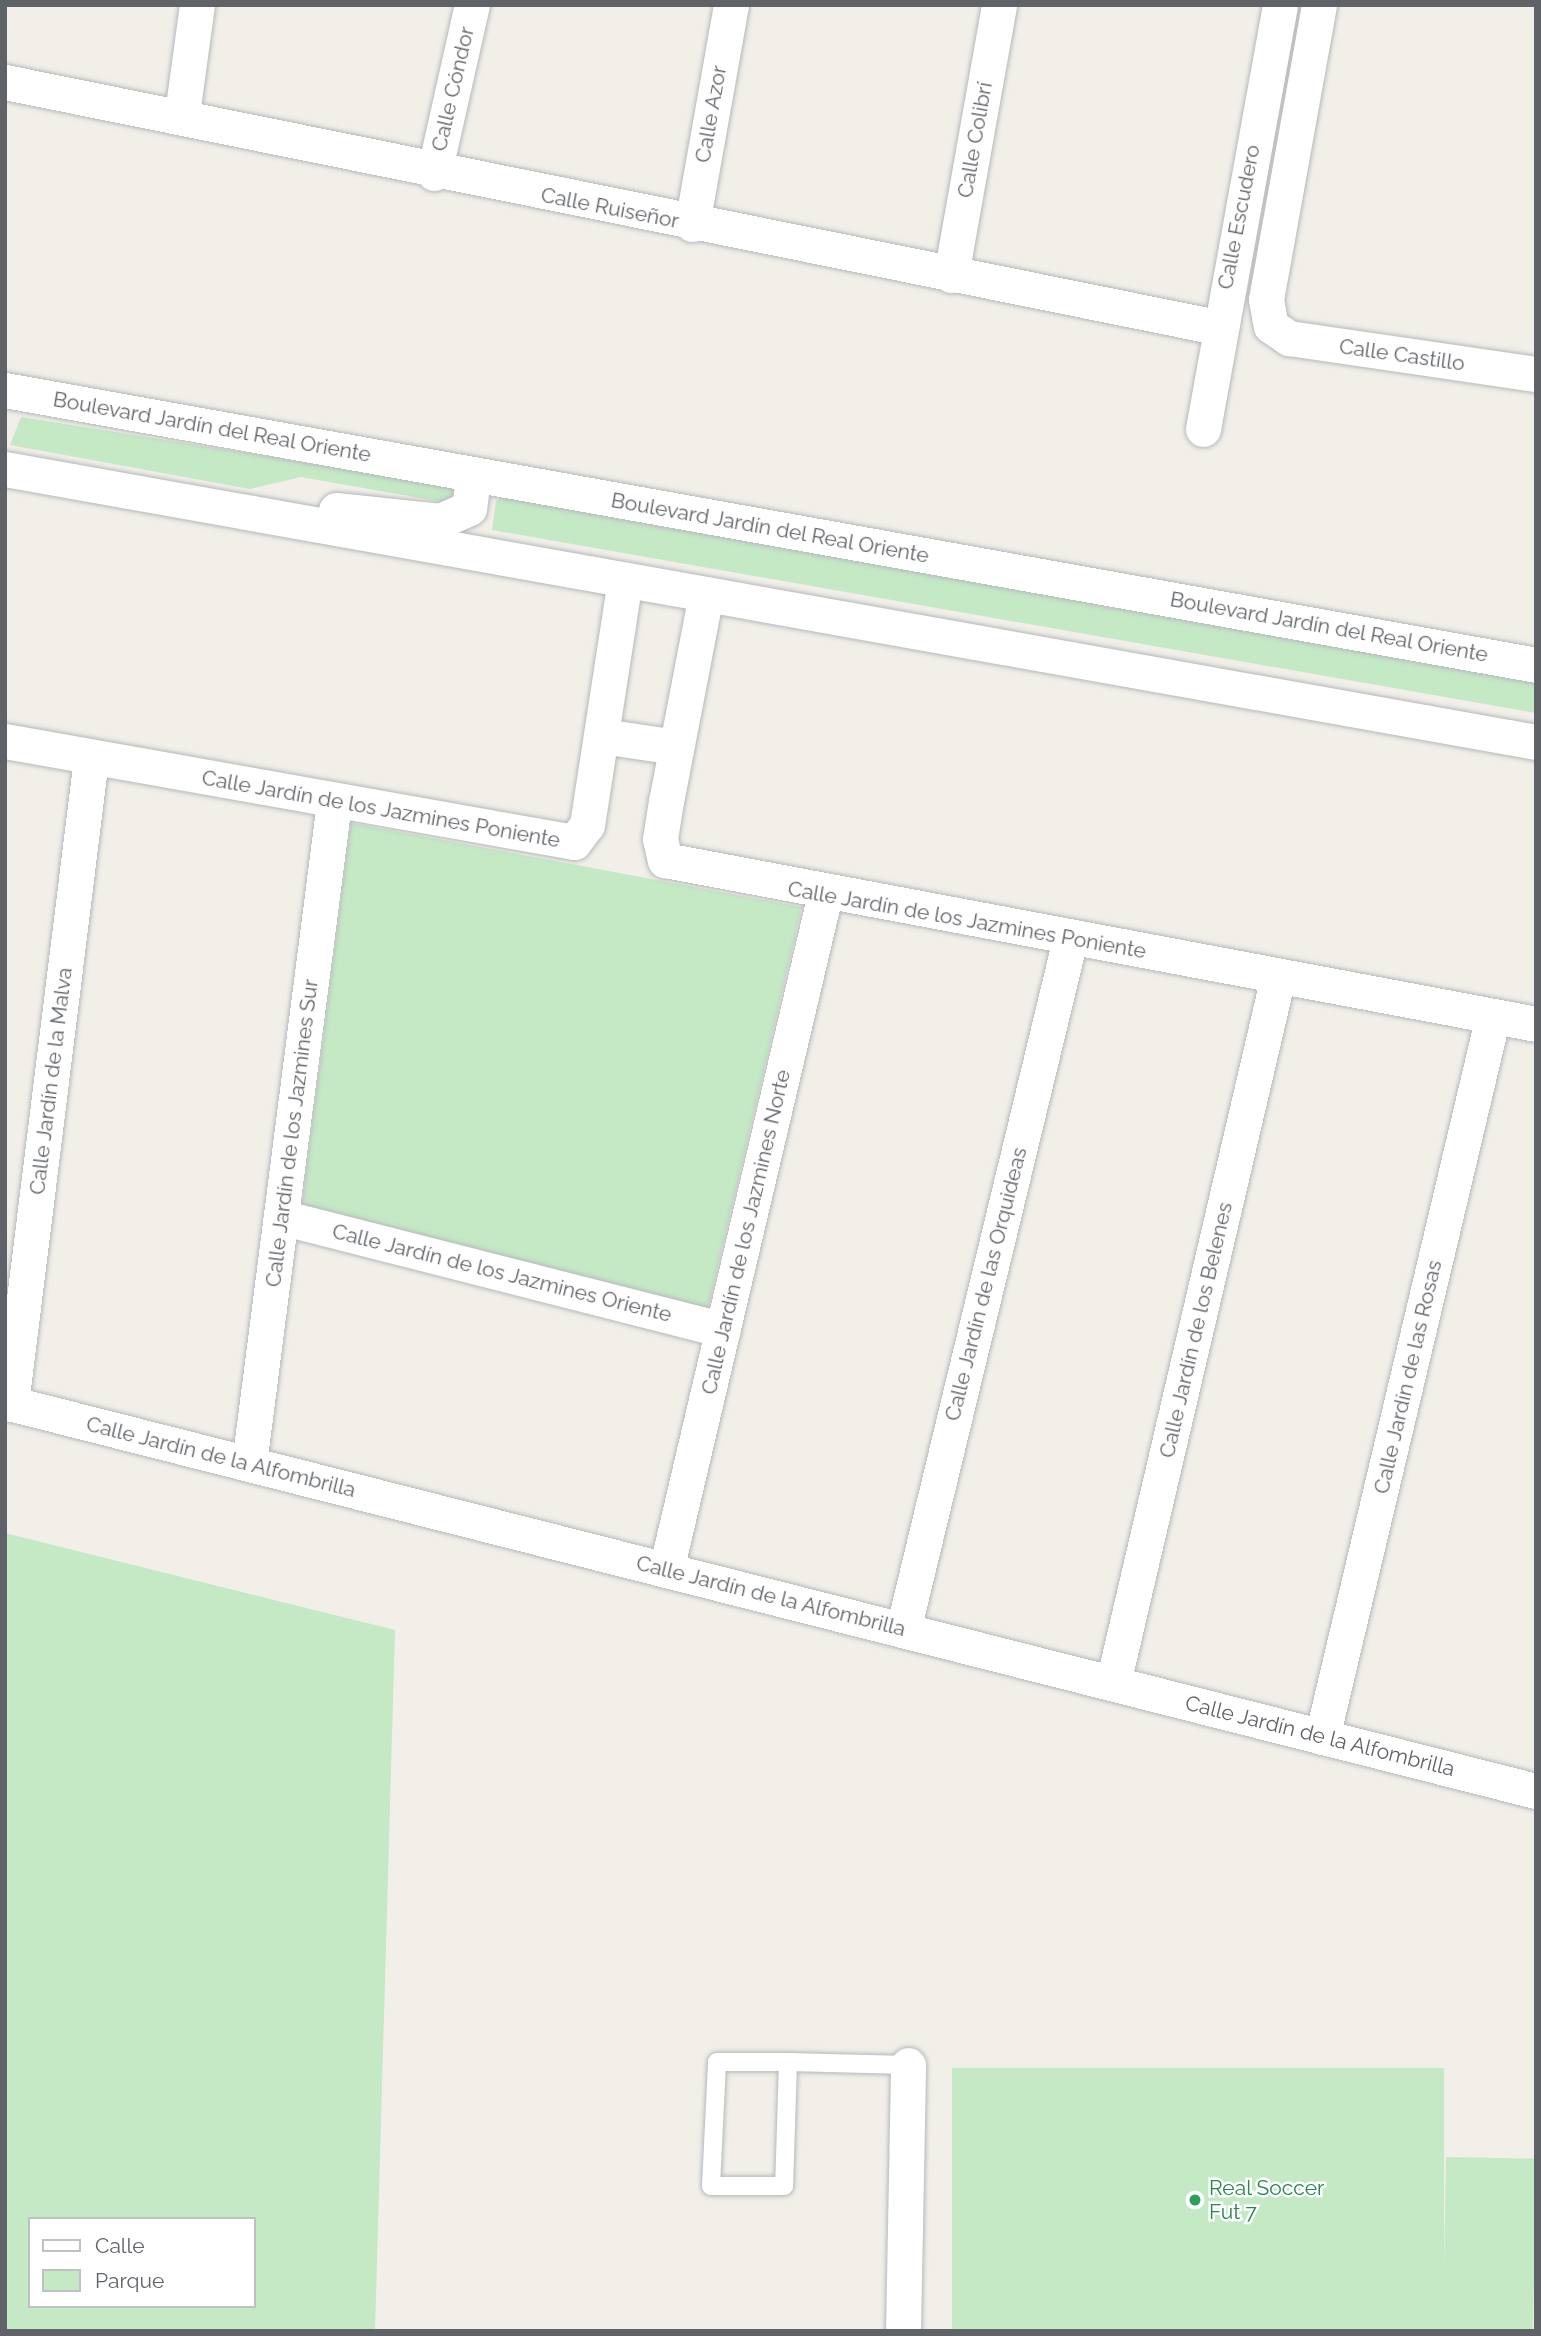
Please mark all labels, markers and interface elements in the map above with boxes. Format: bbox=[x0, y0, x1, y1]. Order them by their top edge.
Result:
street label: Calle Cóndor bbox=[426, 24, 480, 154]
street label: Calle Azor bbox=[690, 63, 732, 165]
street label: Calle Colibrí bbox=[952, 80, 998, 200]
street label: Calle Escudero bbox=[1213, 143, 1265, 291]
street label: Calle Ruiseñor bbox=[539, 182, 681, 234]
street label: Calle Castillo bbox=[1338, 334, 1466, 376]
street label: Boulevard Jardín del Real Oriente bbox=[50, 386, 374, 468]
street label: Boulevard Jardín del Real Oriente bbox=[608, 487, 932, 569]
street label: Boulevard Jardín del Real Oriente bbox=[1167, 586, 1491, 668]
street label: Calle Jardín de los Jazmines Poniente bbox=[199, 765, 563, 853]
street label: Calle Jardín de los Jazmines Poniente bbox=[785, 876, 1149, 964]
street label: Calle Jardín de la Malva bbox=[25, 966, 77, 1196]
street label: Calle Jardín de los Jazmines Sur bbox=[261, 977, 323, 1289]
street label: Calle Jardín de los Jazmines Norte bbox=[696, 1067, 796, 1397]
street label: Calle Jardín de las Orquideas bbox=[940, 1144, 1032, 1424]
street label: Calle Jardín de los Belenes bbox=[1154, 1199, 1238, 1461]
street label: Calle Jardín de los Jazmines Oriente bbox=[329, 1218, 675, 1328]
street label: Calle Jardín de las Rosas bbox=[1369, 1257, 1447, 1497]
street label: Calle Jardín de la Alfombrilla bbox=[83, 1411, 359, 1503]
street label: Calle Jardín de la Alfombrilla bbox=[633, 1550, 909, 1642]
street label: Calle Jardín de la Alfombrilla bbox=[1182, 1690, 1458, 1782]
place label: Real Soccer Fut 7 bbox=[1209, 2175, 1325, 2225]
marker: Real Soccer Fut 7 bbox=[1187, 2192, 1203, 2208]
legend bbox=[28, 2217, 256, 2308]
text: Calle bbox=[95, 2233, 145, 2258]
text: Parque bbox=[95, 2268, 164, 2293]

